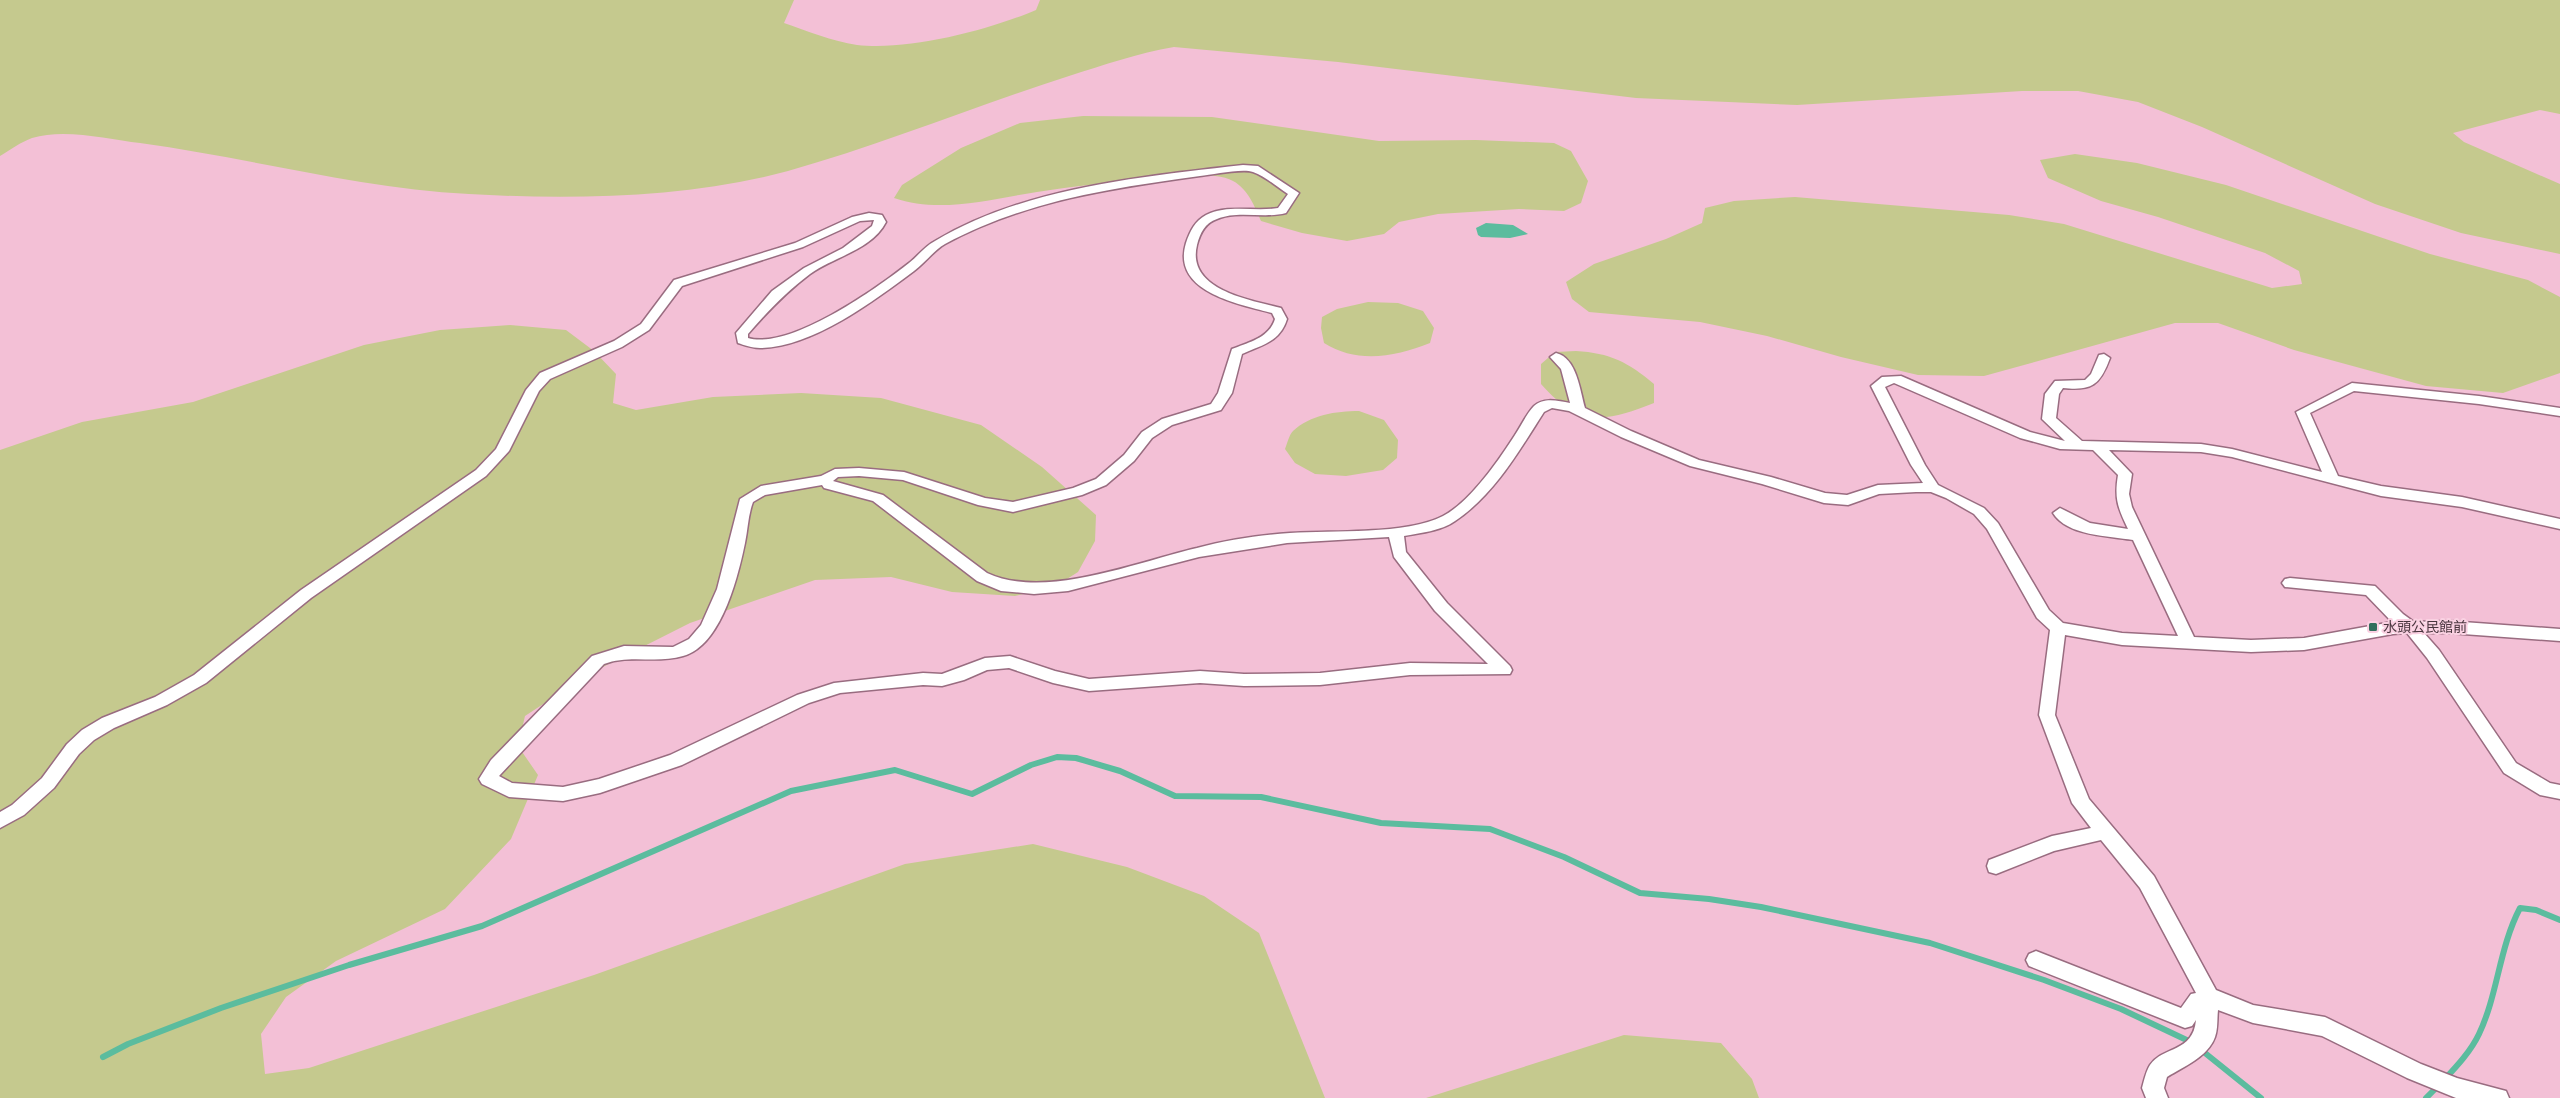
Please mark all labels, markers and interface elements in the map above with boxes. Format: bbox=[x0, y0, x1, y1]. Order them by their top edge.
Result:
place label: 水頭公民館前 bbox=[2383, 619, 2467, 635]
marker: 水頭公民館前 bbox=[2367, 621, 2379, 633]

